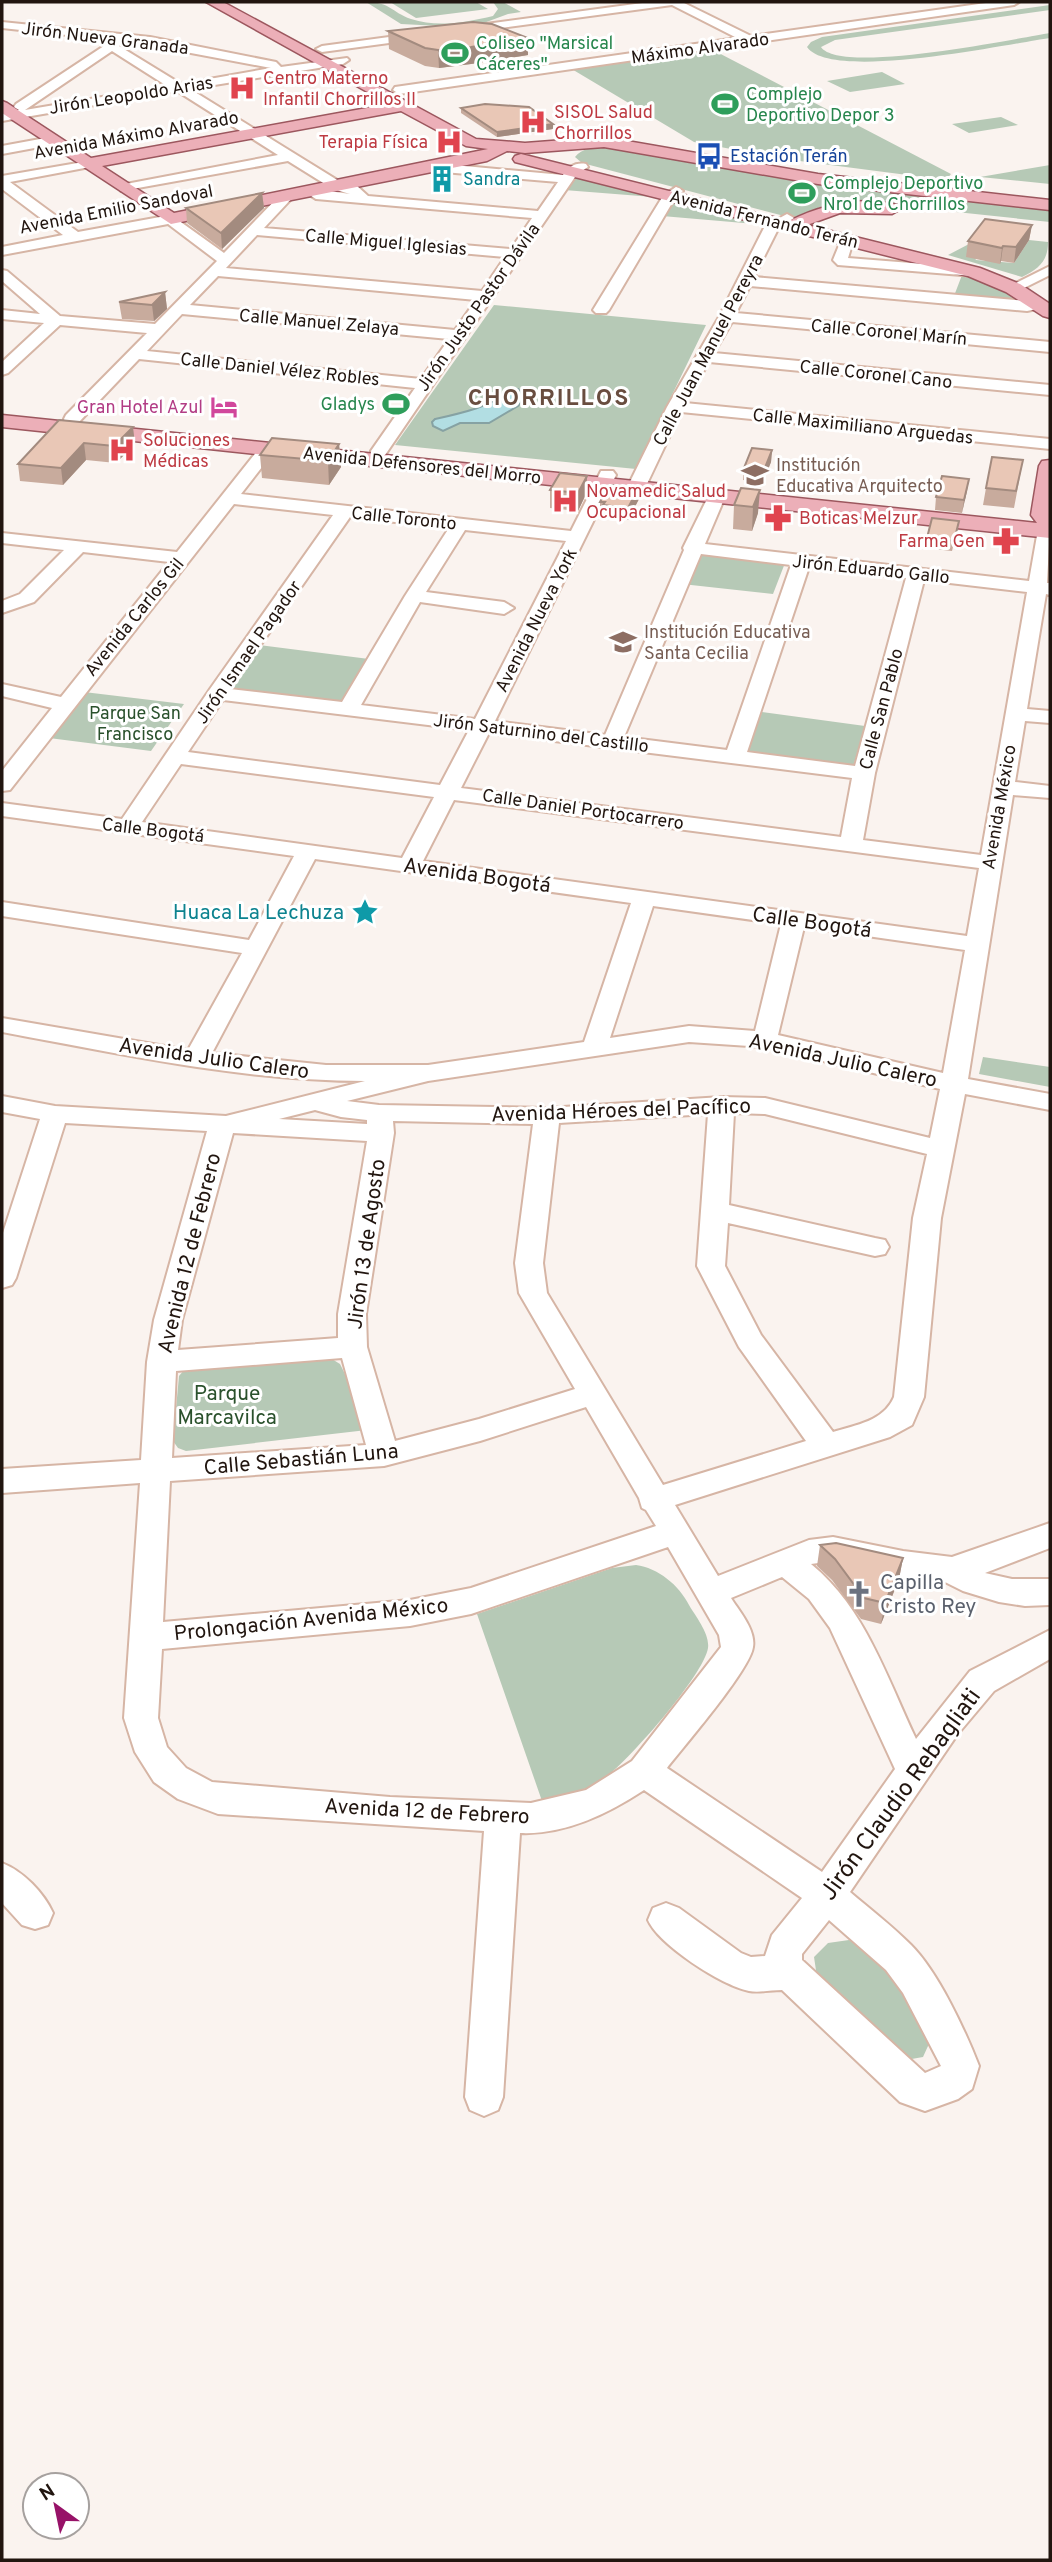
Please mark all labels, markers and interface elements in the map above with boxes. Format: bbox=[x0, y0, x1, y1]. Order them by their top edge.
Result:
street label: Jirón Nueva Granada bbox=[20, 18, 190, 61]
street label: Máximo Alvarado bbox=[630, 28, 771, 71]
place label: Coliseo "Marsical Cáceres" bbox=[476, 33, 613, 77]
sports icon: Coliseo "Marsical Cáceres" bbox=[440, 38, 470, 68]
place label: Centro Materno Infantil Chorrillos II bbox=[263, 68, 416, 112]
street label: Jirón Leopoldo Arias bbox=[48, 72, 215, 121]
hospital icon: Centro Materno Infantil Chorrillos II bbox=[227, 73, 257, 103]
place label: Complejo Deportivo Depor 3 bbox=[746, 84, 895, 128]
sports icon: Complejo Deportivo Depor 3 bbox=[710, 89, 740, 119]
place label: SISOL Salud Chorrillos bbox=[554, 102, 653, 146]
street label: Avenida Máximo Alvarado bbox=[32, 107, 241, 166]
hospital icon: SISOL Salud Chorrillos bbox=[518, 107, 548, 137]
hospital icon: Terapia Física bbox=[434, 127, 464, 157]
place label: Terapia Física bbox=[318, 132, 428, 155]
bus stop icon: Estación Terán bbox=[694, 141, 724, 171]
place label: Estación Terán bbox=[730, 146, 848, 169]
building icon: Sandra bbox=[427, 164, 457, 194]
place label: Sandra bbox=[463, 169, 520, 192]
place label: Complejo Deportivo Nro1 de Chorrillos bbox=[823, 173, 983, 217]
sports icon: Complejo Deportivo Nro1 de Chorrillos bbox=[787, 178, 817, 208]
street label: Avenida Emilio Sandoval bbox=[17, 180, 215, 241]
street label: Avenida Fernando Terán bbox=[667, 186, 860, 255]
street label: Jirón Justo Pastor Dávila bbox=[412, 219, 546, 397]
street label: Calle Miguel Iglesias bbox=[304, 225, 468, 262]
street label: Calle Juan Manuel Pereyra bbox=[649, 251, 770, 451]
street label: Calle Manuel Zelaya bbox=[238, 305, 400, 342]
street label: Calle Coronel Marín bbox=[810, 315, 968, 352]
street label: Calle Daniel Vélez Robles bbox=[179, 349, 381, 392]
street label: Calle Coronel Cano bbox=[798, 356, 953, 395]
district label: CHORRILLOS bbox=[468, 385, 630, 414]
sports icon: Gladys bbox=[381, 389, 411, 419]
hotel icon: Gran Hotel Azul bbox=[209, 392, 239, 422]
place label: Gladys bbox=[320, 394, 375, 417]
place label: Gran Hotel Azul bbox=[77, 397, 203, 420]
street label: Calle Maximiliano Arguedas bbox=[751, 404, 974, 451]
place label: Soluciones Médicas bbox=[143, 430, 230, 474]
hospital icon: Soluciones Médicas bbox=[107, 435, 137, 465]
street label: Avenida Defensores del Morro bbox=[302, 443, 542, 490]
place label: Institución Educativa Arquitecto bbox=[776, 455, 943, 499]
school or university icon: Institución Educativa Arquitecto bbox=[740, 460, 770, 490]
place label: Novamedic Salud Ocupacional bbox=[586, 481, 726, 525]
hospital icon: Novamedic Salud Ocupacional bbox=[550, 486, 580, 516]
street label: Calle Toronto bbox=[350, 503, 458, 536]
pharmacy icon: Boticas Melzur bbox=[763, 503, 793, 533]
place label: Boticas Melzur bbox=[799, 508, 918, 531]
pharmacy icon: Farma Gen bbox=[991, 526, 1021, 556]
place label: Farma Gen bbox=[898, 531, 985, 554]
street label: Avenida Nueva York bbox=[491, 545, 584, 697]
street label: Jirón Eduardo Gallo bbox=[791, 551, 951, 590]
street label: Avenida Carlos Gil bbox=[80, 554, 190, 682]
street label: Jirón Ismael Pagador bbox=[191, 577, 307, 729]
place label: Institución Educativa Santa Cecilia bbox=[644, 622, 811, 666]
school or university icon: Institución Educativa Santa Cecilia bbox=[608, 627, 638, 657]
street label: Calle San Pablo bbox=[855, 646, 910, 773]
park label: Parque San Francisco bbox=[89, 703, 181, 747]
street label: Jirón Saturnino del Castillo bbox=[432, 710, 650, 759]
street label: Avenida México bbox=[978, 743, 1023, 871]
street label: Calle Daniel Portocarrero bbox=[480, 785, 685, 836]
street label: Calle Bogotá bbox=[100, 814, 205, 849]
street label: Avenida Bogotá bbox=[401, 853, 552, 900]
place icon: Huaca La Lechuza bbox=[350, 897, 380, 927]
place label: Huaca La Lechuza bbox=[173, 900, 344, 927]
street label: Calle Bogotá bbox=[750, 902, 873, 945]
street label: Avenida Julio Calero bbox=[746, 1028, 939, 1095]
street label: Avenida Julio Calero bbox=[117, 1033, 311, 1086]
street label: Avenida Héroes del Pacífico bbox=[491, 1093, 752, 1130]
street label: Avenida 12 de Febrero bbox=[152, 1150, 228, 1356]
street label: Jirón 13 de Agosto bbox=[342, 1157, 393, 1331]
park label: Parque Marcavilca bbox=[177, 1381, 277, 1432]
street label: Calle Sebastián Luna bbox=[203, 1439, 400, 1482]
place label: Capilla Cristo Rey bbox=[880, 1570, 976, 1621]
church icon: Capilla Cristo Rey bbox=[844, 1579, 874, 1609]
street label: Prolongación Avenida México bbox=[173, 1593, 450, 1648]
street label: Jirón Claudio Rebagliati bbox=[815, 1683, 989, 1907]
street label: Avenida 12 de Febrero bbox=[324, 1794, 530, 1831]
north arrow bbox=[21, 2471, 91, 2541]
text: N bbox=[36, 2480, 60, 2507]

